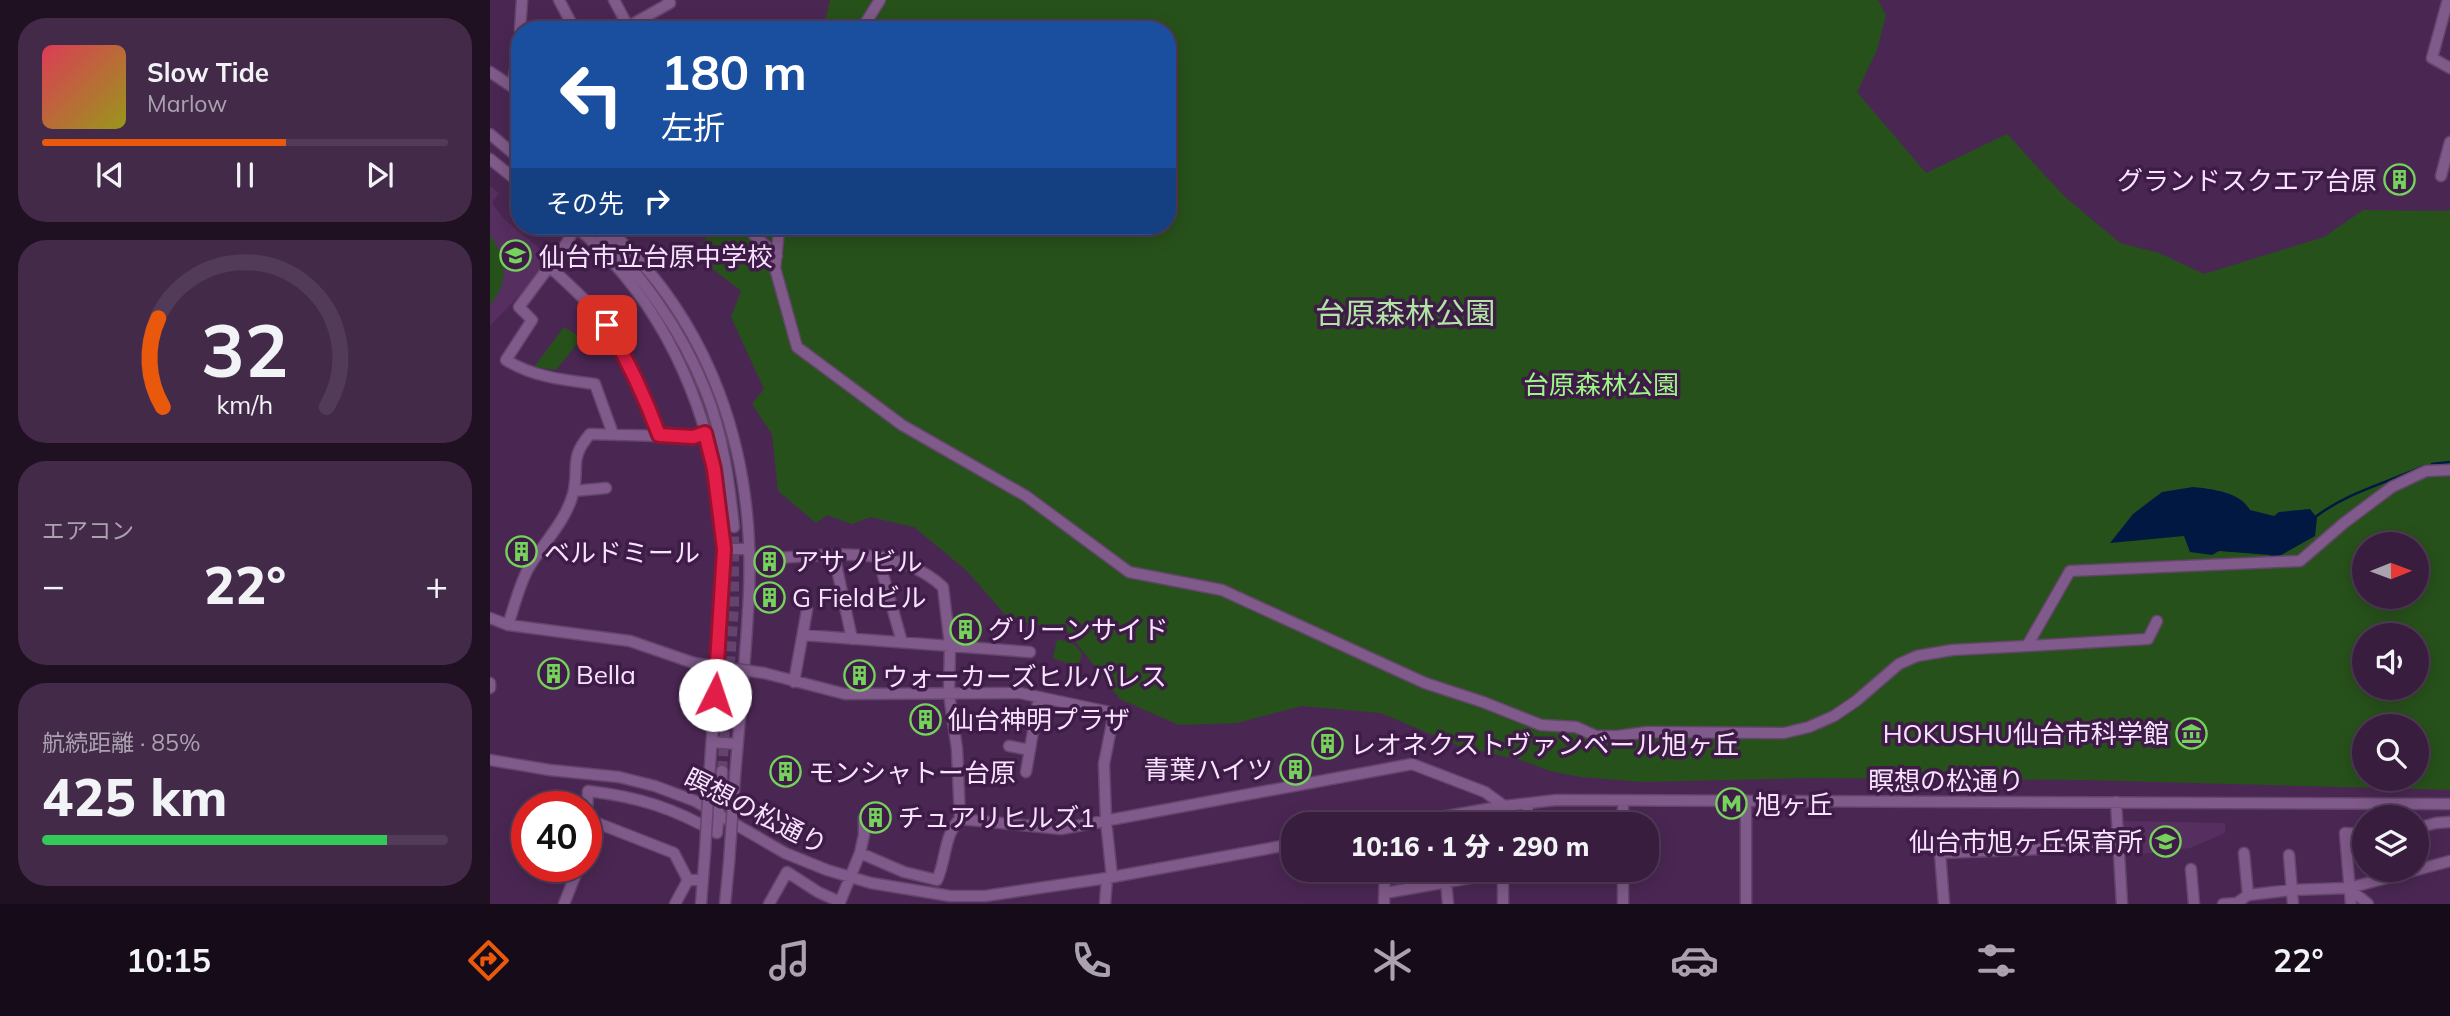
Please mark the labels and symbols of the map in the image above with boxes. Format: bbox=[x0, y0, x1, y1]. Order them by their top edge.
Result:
building icon: グランドスクエア台原 bbox=[2383, 163, 2417, 197]
place label: グランドスクエア台原 bbox=[2117, 164, 2377, 197]
school or university icon: 仙台市立台原中学校 bbox=[499, 239, 533, 273]
place label: 仙台市立台原中学校 bbox=[539, 240, 773, 273]
district label: 台原森林公園 bbox=[1315, 294, 1495, 332]
pin bbox=[577, 295, 637, 355]
park label: 台原森林公園 bbox=[1523, 368, 1679, 401]
north arrow bbox=[2352, 532, 2429, 609]
building icon: ベルドミール bbox=[504, 535, 538, 569]
place label: ベルドミール bbox=[544, 536, 700, 569]
building icon: アサノビル bbox=[753, 544, 787, 578]
place label: アサノビル bbox=[793, 545, 922, 578]
building icon: G Fieldビル bbox=[752, 580, 786, 614]
place label: G Fieldビル bbox=[792, 581, 927, 614]
building icon: グリーンサイド bbox=[948, 612, 982, 646]
place label: グリーンサイド bbox=[988, 613, 1169, 646]
building icon: Bella bbox=[536, 657, 570, 691]
place label: Bella bbox=[576, 658, 636, 691]
position arrow bbox=[678, 658, 752, 732]
building icon: ウォーカーズヒルパレス bbox=[842, 659, 876, 693]
place label: ウォーカーズヒルパレス bbox=[882, 660, 1167, 693]
building icon: 仙台神明プラザ bbox=[908, 702, 942, 736]
place label: 仙台神明プラザ bbox=[948, 703, 1130, 736]
museum icon: HOKUSHU仙台市科学館 bbox=[2175, 716, 2209, 750]
place label: HOKUSHU仙台市科学館 bbox=[1883, 717, 2169, 750]
building icon: レオネクストヴァンベール旭ヶ丘 bbox=[1310, 727, 1344, 761]
place label: レオネクストヴァンベール旭ヶ丘 bbox=[1350, 728, 1739, 761]
building icon: 青葉ハイツ bbox=[1279, 752, 1313, 786]
place label: 青葉ハイツ bbox=[1144, 753, 1273, 786]
building icon: モンシャトー台原 bbox=[768, 755, 802, 789]
place label: モンシャトー台原 bbox=[808, 756, 1016, 789]
street label: 瞑想の松通り bbox=[679, 761, 833, 861]
street label: 瞑想の松通り bbox=[1868, 764, 2024, 797]
metro station icon: 旭ヶ丘 bbox=[1715, 787, 1749, 821]
place label: 旭ヶ丘 bbox=[1755, 788, 1833, 821]
speed limit sign: 40 bbox=[511, 791, 602, 882]
building icon: チュアリヒルズ1 bbox=[858, 800, 892, 834]
place label: チュアリヒルズ1 bbox=[898, 801, 1095, 834]
school or university icon: 仙台市旭ヶ丘保育所 bbox=[2149, 824, 2183, 858]
place label: 仙台市旭ヶ丘保育所 bbox=[1909, 825, 2143, 858]

